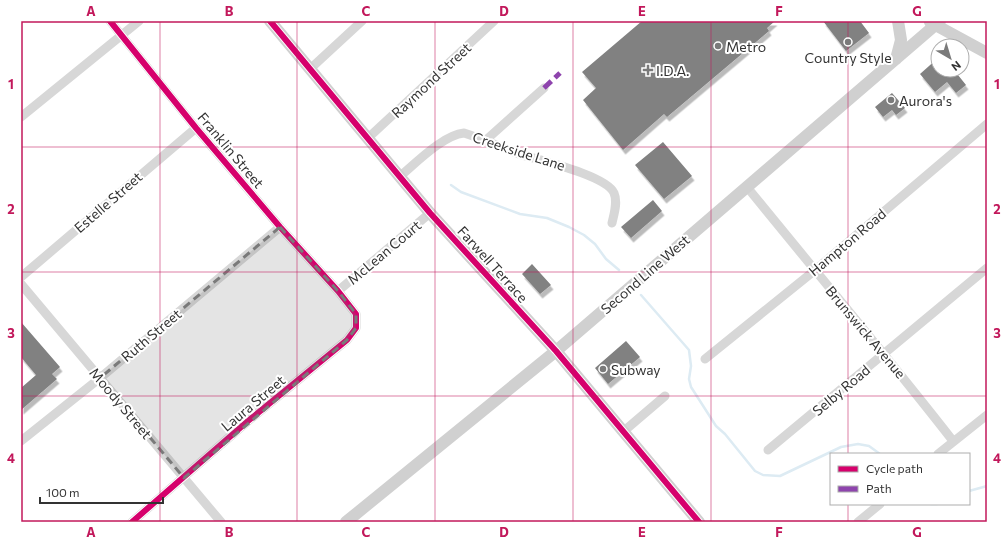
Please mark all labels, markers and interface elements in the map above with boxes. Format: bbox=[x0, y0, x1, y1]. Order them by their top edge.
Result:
text: A bbox=[86, 3, 96, 19]
text: B bbox=[225, 3, 234, 19]
text: C bbox=[362, 3, 371, 19]
text: D bbox=[499, 3, 509, 19]
text: E bbox=[638, 3, 646, 19]
text: F bbox=[775, 3, 783, 19]
text: G bbox=[912, 3, 922, 19]
marker: Country Style bbox=[843, 37, 853, 47]
place label: Metro bbox=[726, 38, 766, 55]
north arrow bbox=[930, 38, 970, 78]
street label: Raymond Street bbox=[388, 39, 475, 121]
marker: Metro bbox=[713, 41, 723, 51]
place label: Country Style bbox=[804, 49, 892, 66]
text: N bbox=[949, 59, 964, 74]
place label: I.D.A. bbox=[656, 62, 689, 79]
marker: I.D.A. bbox=[643, 65, 653, 75]
text: 1 bbox=[8, 76, 14, 92]
text: 1 bbox=[994, 76, 1000, 92]
place label: Aurora's bbox=[899, 92, 952, 109]
marker: Aurora's bbox=[886, 95, 896, 105]
street label: Franklin Street bbox=[194, 109, 268, 192]
street label: Creekside Lane bbox=[471, 128, 567, 174]
street label: Estelle Street bbox=[71, 168, 146, 236]
text: 2 bbox=[7, 201, 15, 217]
text: 2 bbox=[993, 201, 1001, 217]
street label: Hampton Road bbox=[805, 205, 889, 279]
street label: McLean Court bbox=[344, 216, 424, 288]
street label: Farwell Terrace bbox=[454, 222, 532, 306]
street label: Second Line West bbox=[597, 231, 693, 317]
street label: Brunswick Avenue bbox=[822, 282, 910, 382]
street label: Ruth Street bbox=[118, 305, 185, 365]
text: 3 bbox=[7, 325, 15, 341]
text: 3 bbox=[993, 325, 1001, 341]
place label: Subway bbox=[611, 361, 661, 378]
street label: Selby Road bbox=[809, 361, 873, 419]
street label: Moody Street bbox=[86, 364, 156, 442]
marker: Subway bbox=[598, 364, 608, 374]
street label: Laura Street bbox=[218, 371, 289, 435]
text: 4 bbox=[7, 450, 15, 466]
text: 4 bbox=[993, 450, 1001, 466]
legend bbox=[830, 453, 970, 505]
text: Cycle path bbox=[866, 461, 923, 475]
scale bar bbox=[40, 479, 163, 505]
text: Path bbox=[866, 481, 892, 495]
text: 100 m bbox=[46, 485, 80, 499]
text: A bbox=[86, 524, 96, 540]
text: B bbox=[225, 524, 234, 540]
text: C bbox=[362, 524, 371, 540]
text: D bbox=[499, 524, 509, 540]
text: E bbox=[638, 524, 646, 540]
text: F bbox=[775, 524, 783, 540]
text: G bbox=[912, 524, 922, 540]

